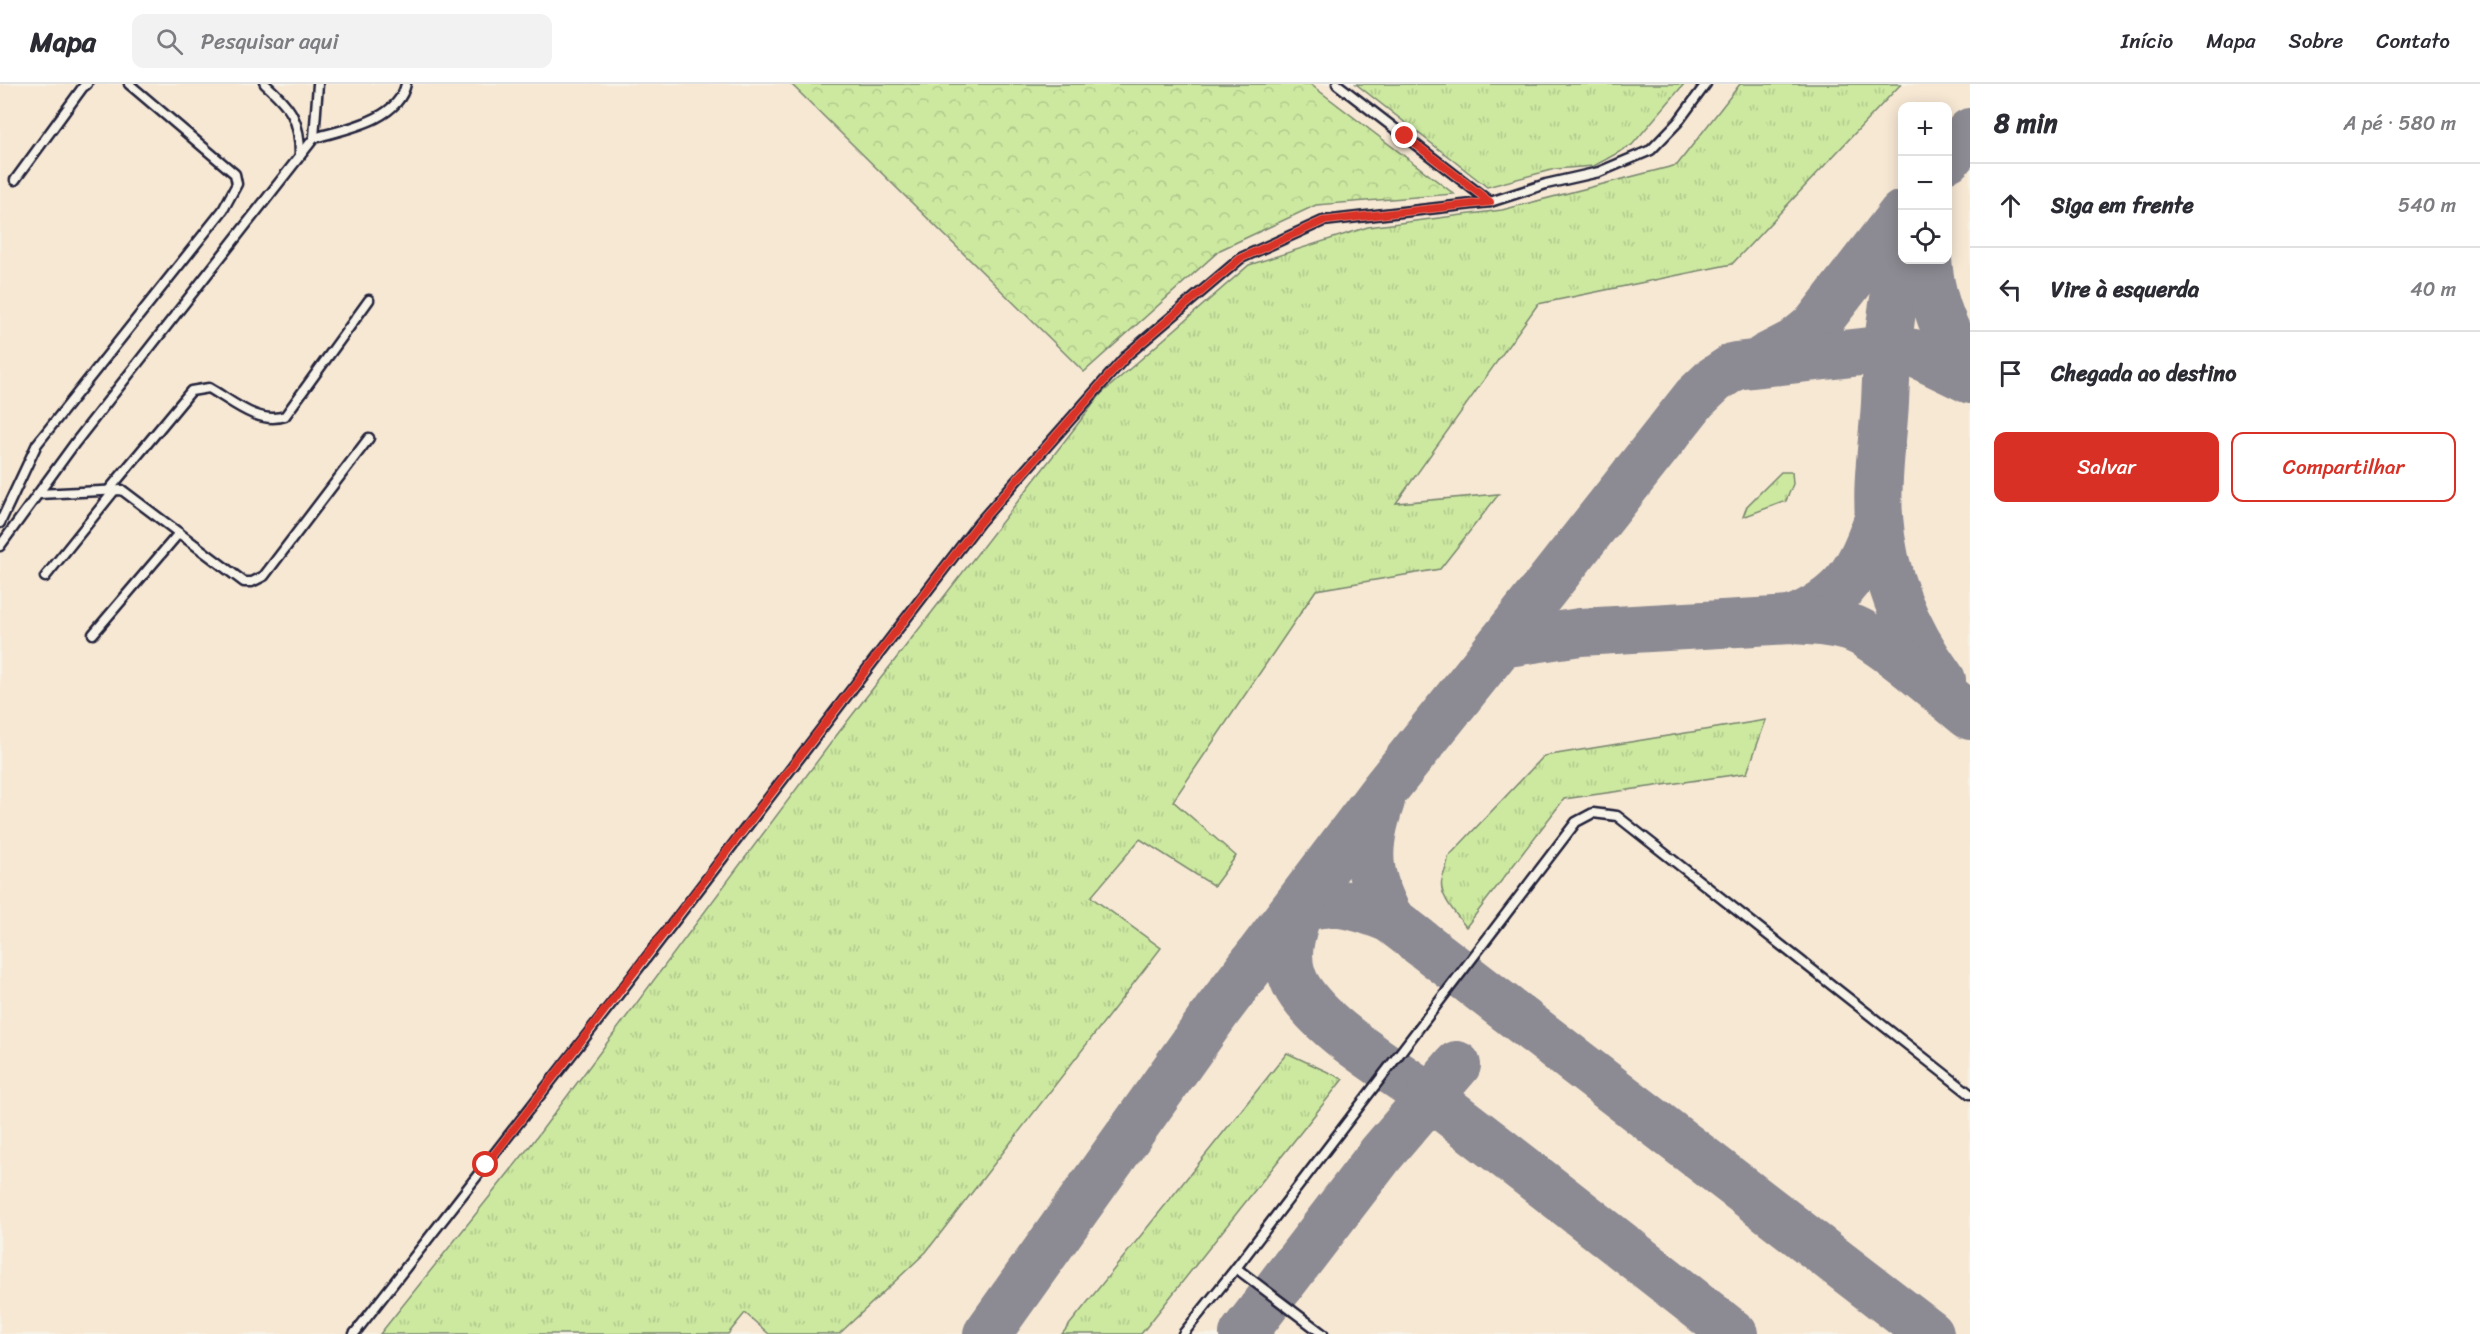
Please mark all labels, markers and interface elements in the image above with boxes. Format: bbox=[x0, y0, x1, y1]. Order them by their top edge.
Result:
search box bbox=[132, 14, 552, 68]
text: Mapa bbox=[30, 17, 96, 66]
text: Pesquisar aqui bbox=[201, 22, 339, 61]
text: Início bbox=[2121, 22, 2173, 60]
text: Mapa bbox=[2206, 22, 2256, 60]
text: Sobre bbox=[2289, 22, 2343, 60]
text: Contato bbox=[2376, 22, 2450, 60]
icon: search bbox=[153, 25, 186, 58]
text: 8 min bbox=[1994, 100, 2058, 146]
map controls bbox=[1898, 102, 1952, 264]
button: + bbox=[1898, 102, 1952, 156]
text: A pé · 580 m bbox=[2344, 106, 2456, 141]
route end bbox=[1391, 122, 1417, 148]
button: − bbox=[1898, 156, 1952, 210]
text: Siga em frente bbox=[2051, 186, 2194, 225]
text: 540 m bbox=[2398, 188, 2456, 223]
icon: ahead bbox=[1994, 189, 2027, 222]
button: locate bbox=[1898, 210, 1952, 264]
text: Vire à esquerda bbox=[2051, 270, 2199, 309]
text: 40 m bbox=[2410, 272, 2456, 307]
icon: left bbox=[1994, 273, 2027, 306]
text: Chegada ao destino bbox=[2051, 354, 2236, 393]
icon: arrive bbox=[1994, 357, 2027, 390]
button: Salvar bbox=[1994, 432, 2219, 502]
button: Compartilhar bbox=[2231, 432, 2456, 502]
route start bbox=[472, 1151, 498, 1177]

